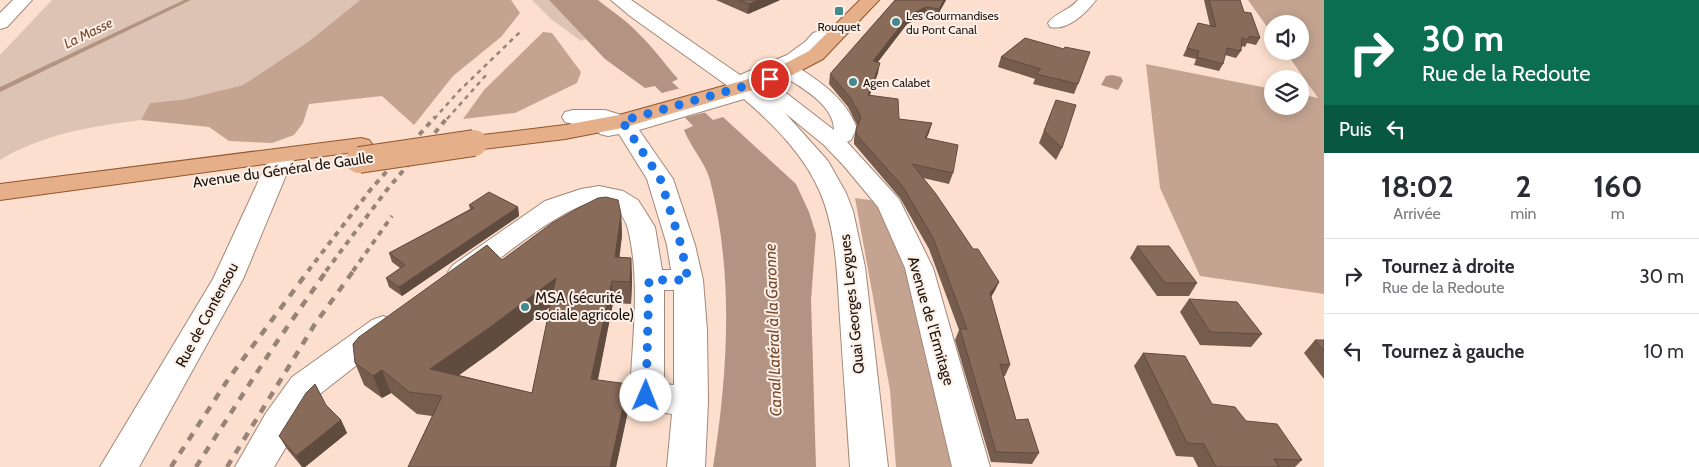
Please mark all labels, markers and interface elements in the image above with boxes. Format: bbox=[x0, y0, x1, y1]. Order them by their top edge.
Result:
marker: Rouquet bbox=[833, 5, 845, 17]
place label: Les Gourmandises du Pont Canal bbox=[906, 8, 999, 37]
water label: La Masse bbox=[61, 13, 116, 53]
map controls bbox=[1264, 15, 1309, 115]
button: sound bbox=[1264, 15, 1309, 60]
marker: Les Gourmandises du Pont Canal bbox=[890, 16, 902, 28]
text: 30 m bbox=[1422, 17, 1504, 60]
place label: Rouquet bbox=[817, 19, 861, 34]
icon: right bbox=[1339, 20, 1404, 85]
pin bbox=[749, 58, 791, 100]
text: Rue de la Redoute bbox=[1422, 60, 1590, 87]
icon: arrive bbox=[756, 65, 784, 93]
button: layers bbox=[1264, 70, 1309, 115]
place label: Agen Calabet bbox=[863, 75, 930, 90]
marker: Agen Calabet bbox=[847, 76, 859, 88]
icon: left bbox=[1382, 115, 1410, 143]
text: Puis bbox=[1339, 118, 1372, 141]
street label: Avenue du Général de Gaulle bbox=[192, 148, 375, 192]
text: 18:02 bbox=[1381, 168, 1454, 205]
text: 2 bbox=[1515, 168, 1531, 205]
text: 160 bbox=[1593, 168, 1642, 205]
text: Arrivée bbox=[1393, 204, 1441, 223]
text: min bbox=[1510, 204, 1537, 223]
text: m bbox=[1611, 204, 1625, 223]
street label: Quai Georges Leygues bbox=[836, 233, 868, 375]
water label: Canal Latéral à la Garonne bbox=[760, 243, 786, 417]
street label: Avenue de l’Ermitage bbox=[904, 254, 958, 388]
text: Tournez à droite bbox=[1382, 255, 1515, 278]
street label: Rue de Contensou bbox=[172, 260, 242, 370]
icon: right bbox=[1339, 262, 1367, 290]
text: 30 m bbox=[1640, 265, 1684, 288]
text: Rue de la Redoute bbox=[1382, 278, 1504, 297]
place label: MSA (sécurité sociale agricole) bbox=[535, 289, 634, 324]
marker: MSA (sécurité sociale agricole) bbox=[519, 301, 531, 313]
icon: left bbox=[1339, 337, 1367, 365]
text: Tournez à gauche bbox=[1382, 340, 1524, 363]
text: 10 m bbox=[1644, 340, 1684, 363]
position arrow bbox=[619, 369, 671, 421]

